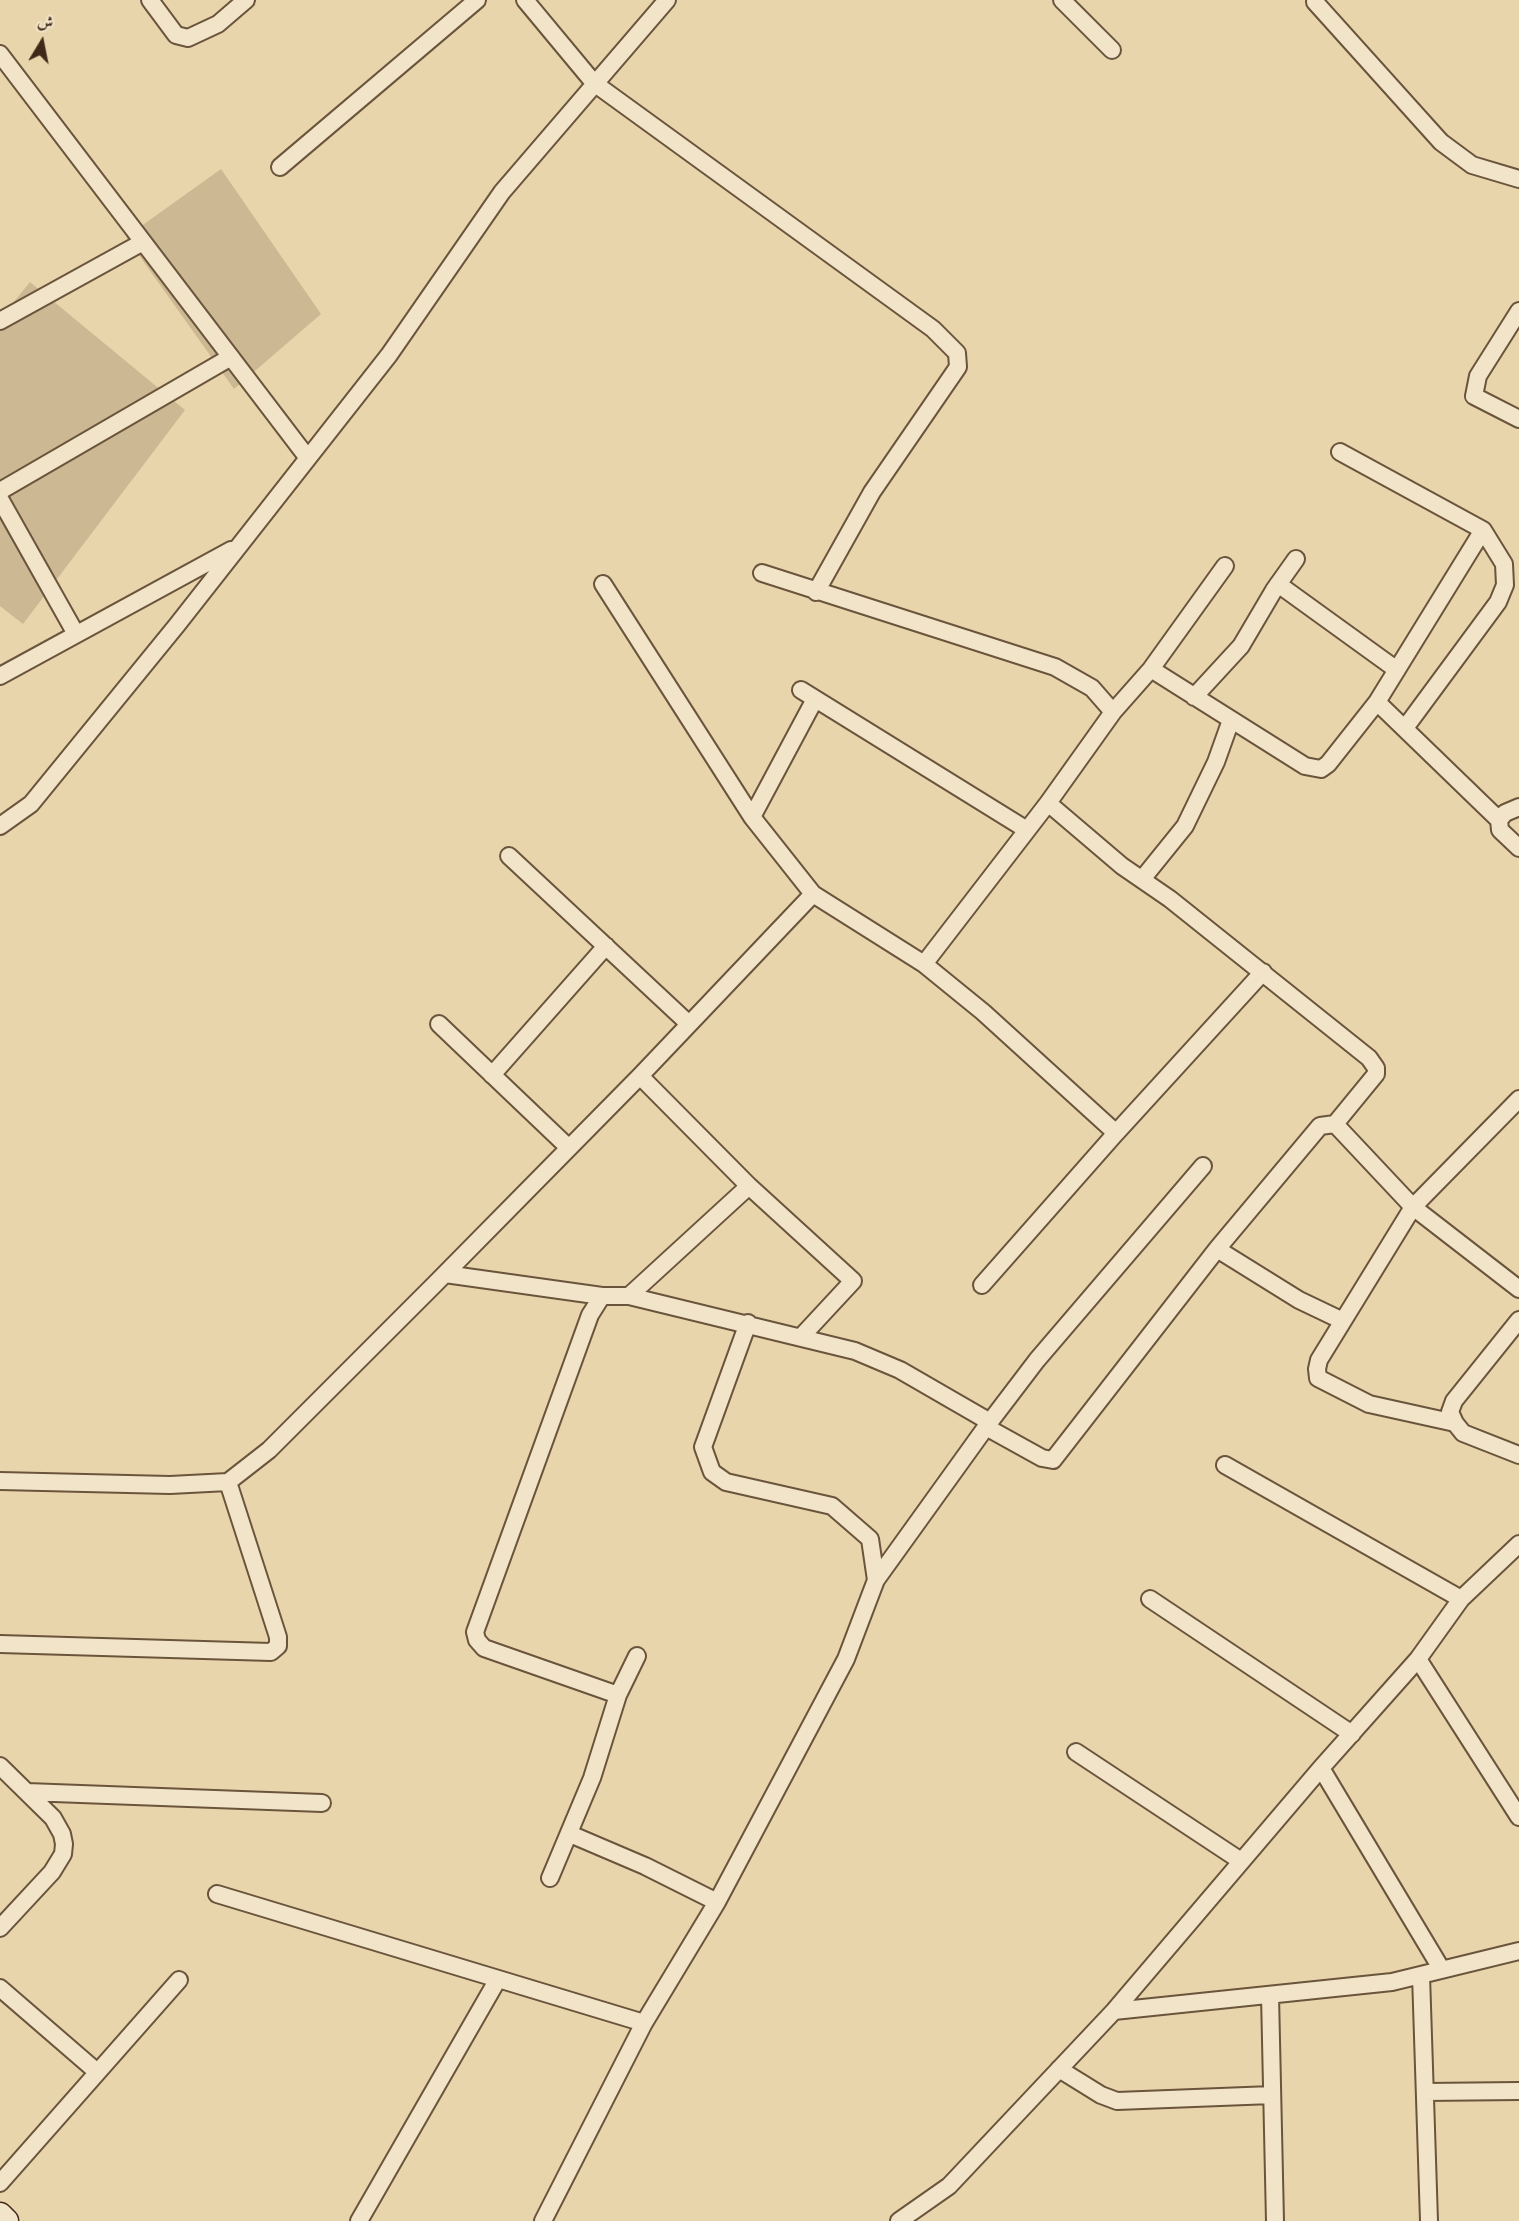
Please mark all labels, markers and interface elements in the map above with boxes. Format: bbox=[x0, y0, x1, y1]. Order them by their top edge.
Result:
text: ش bbox=[35, 11, 55, 36]
north arrow bbox=[12, 12, 72, 72]

